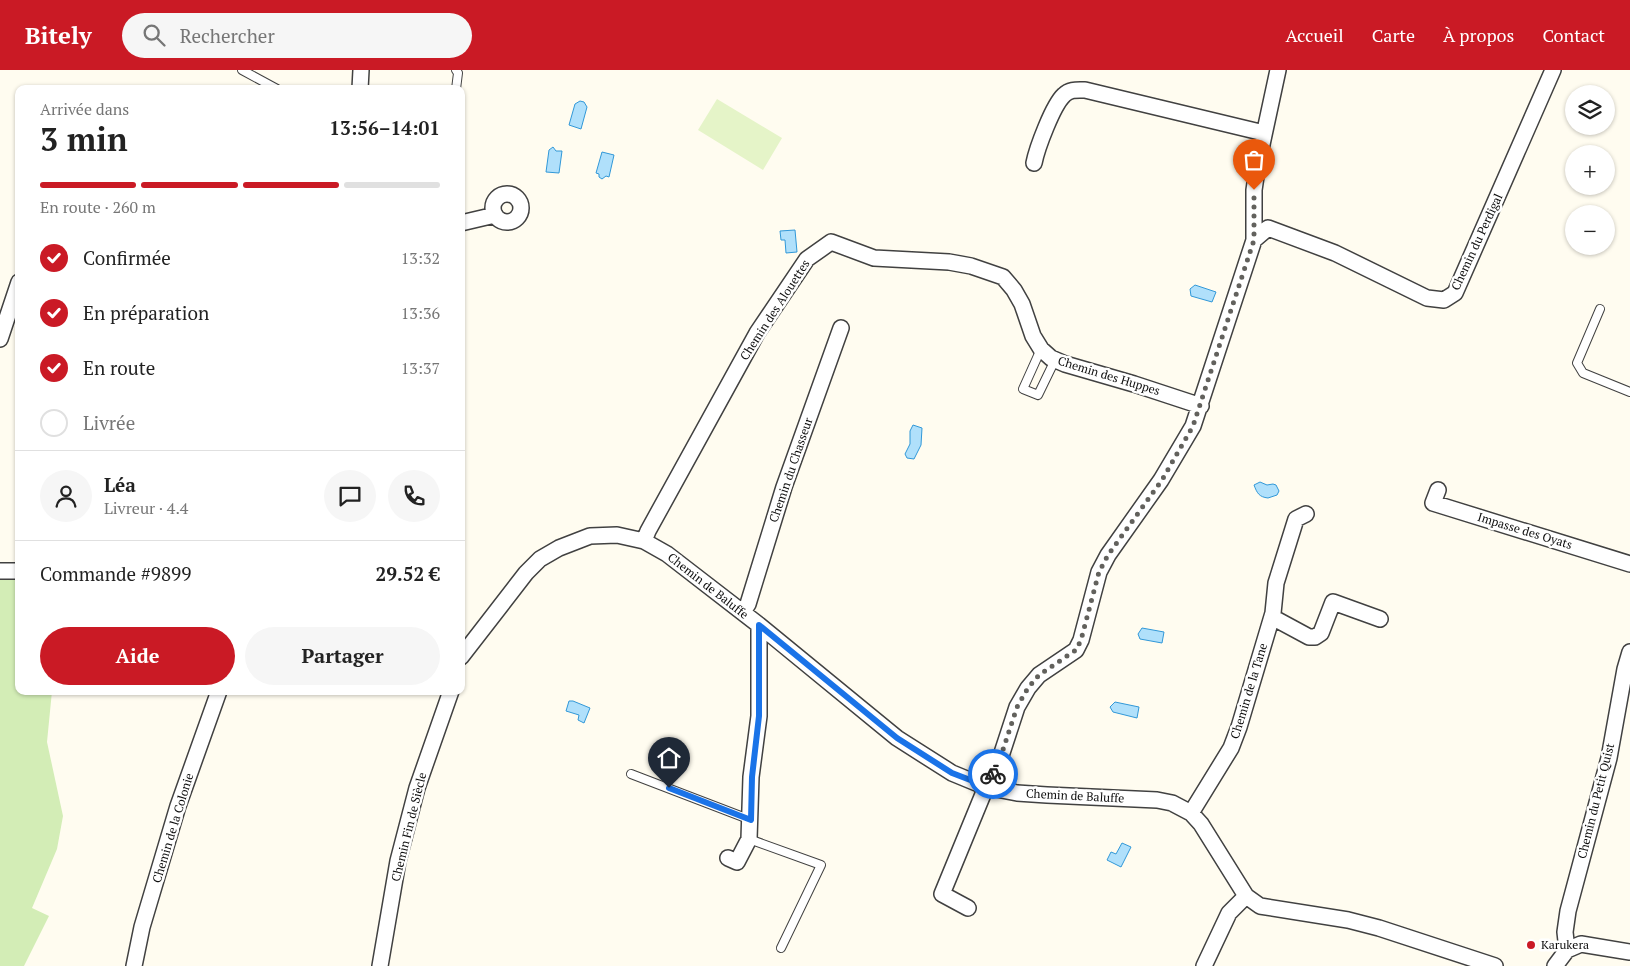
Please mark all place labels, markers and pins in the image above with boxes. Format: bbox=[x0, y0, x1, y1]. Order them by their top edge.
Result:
pin bbox=[1233, 139, 1275, 190]
pin bbox=[648, 737, 690, 788]
place label: Karukera bbox=[1541, 937, 1589, 952]
marker: Karukera bbox=[1525, 939, 1537, 951]

